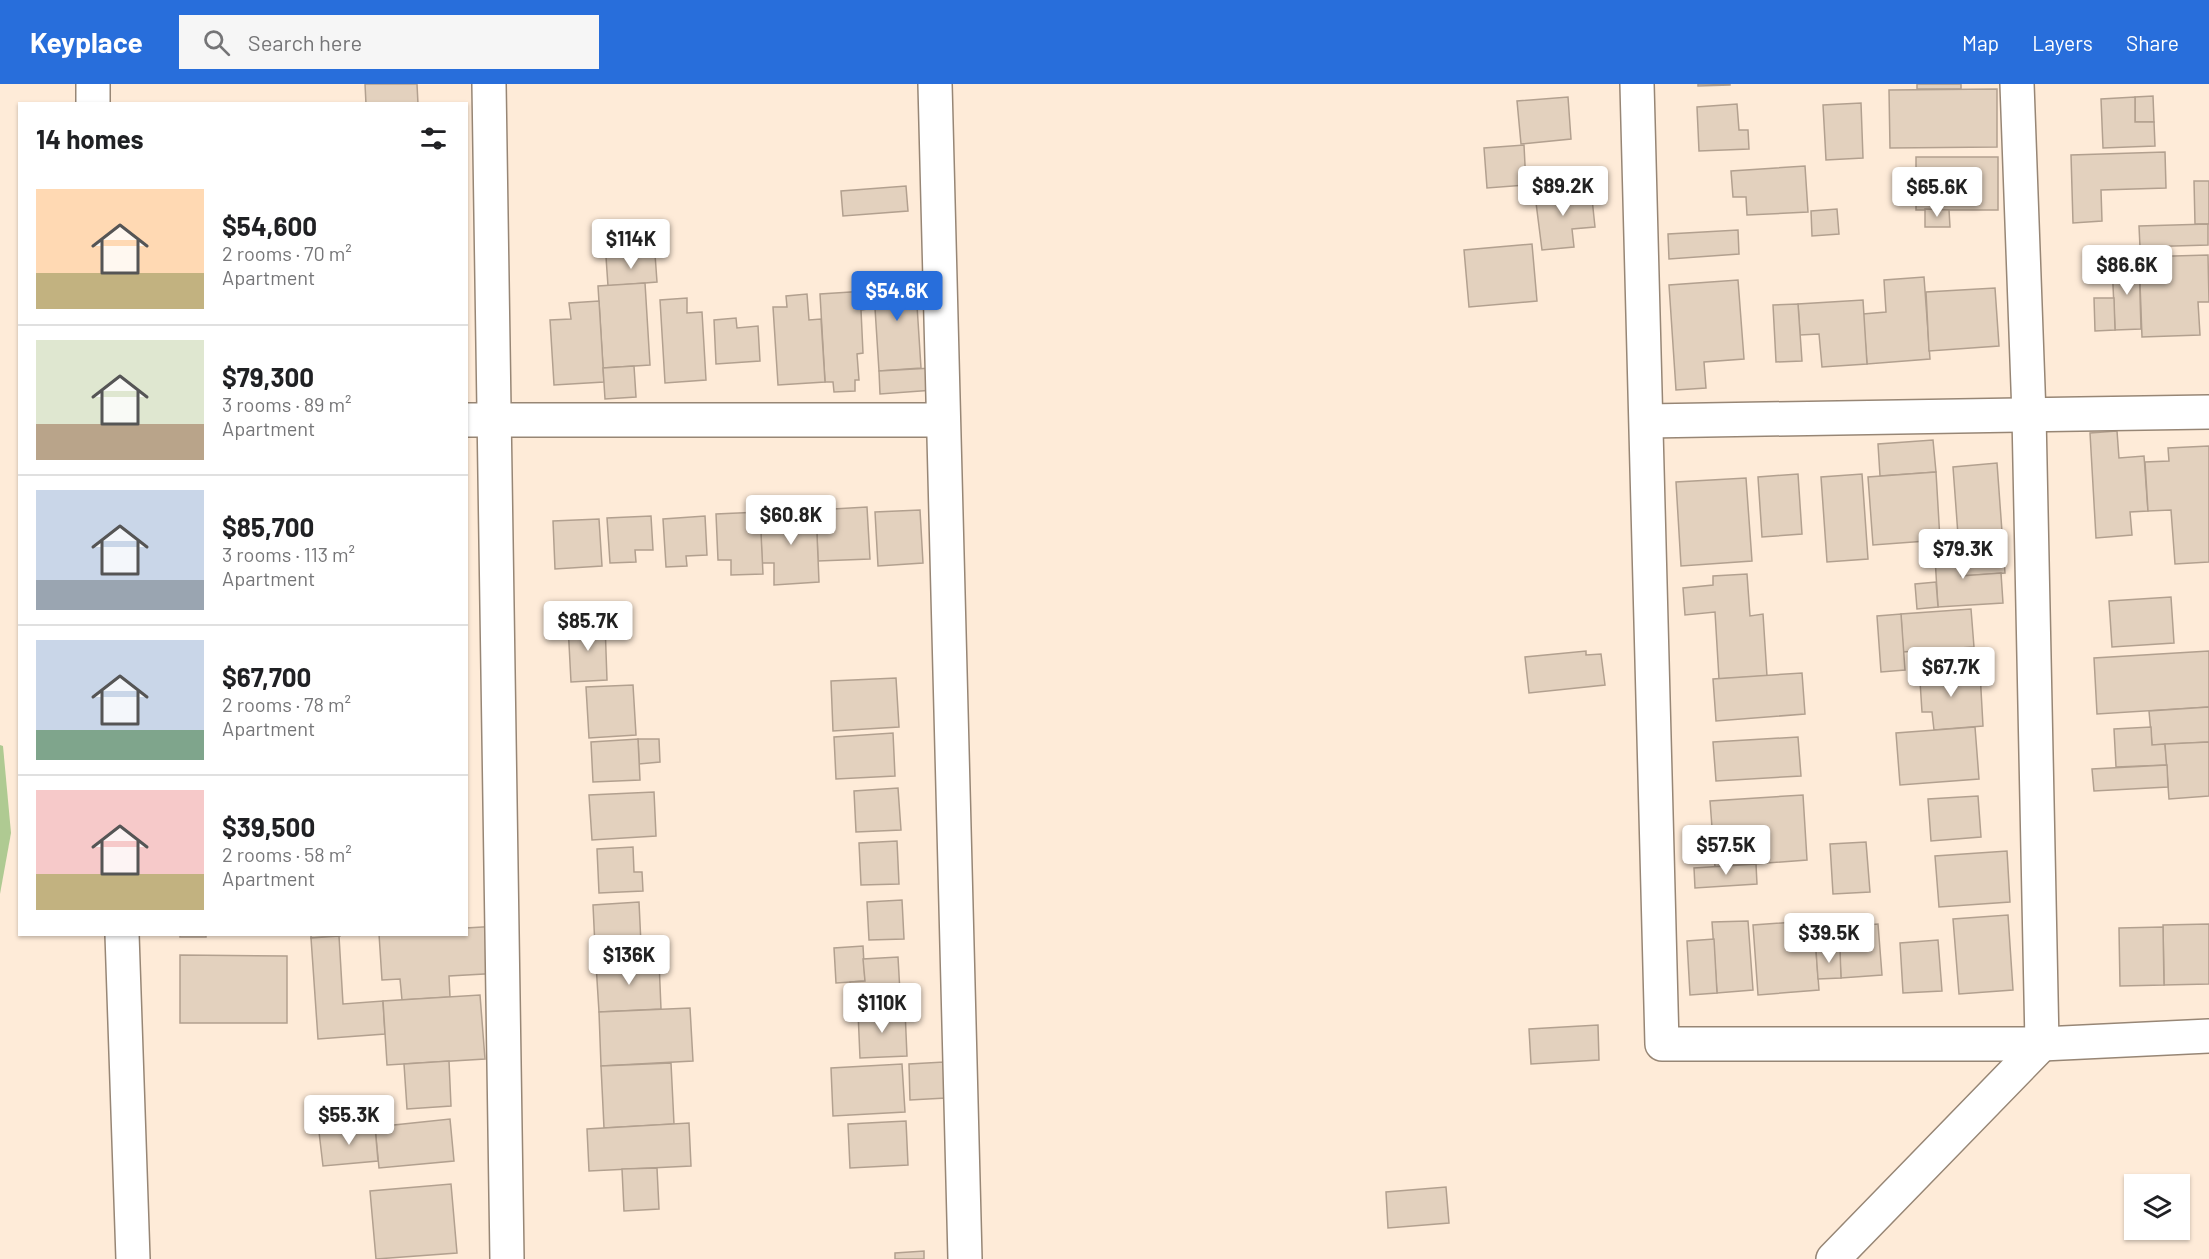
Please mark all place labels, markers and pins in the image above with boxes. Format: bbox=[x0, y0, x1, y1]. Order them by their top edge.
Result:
pin: $89.2K bbox=[1514, 166, 1612, 217]
pin: $65.6K bbox=[1888, 167, 1986, 218]
pin: $114K bbox=[589, 219, 673, 270]
pin: $86.6K bbox=[2078, 245, 2176, 296]
pin: $54.6K bbox=[848, 271, 946, 322]
pin: $60.8K bbox=[742, 495, 840, 546]
pin: $79.3K bbox=[1914, 529, 2012, 580]
pin: $85.7K bbox=[539, 601, 637, 652]
pin: $67.7K bbox=[1902, 647, 2000, 698]
pin: $57.5K bbox=[1677, 825, 1775, 876]
pin: $39.5K bbox=[1780, 913, 1878, 964]
pin: $136K bbox=[587, 935, 671, 986]
pin: $110K bbox=[840, 983, 924, 1034]
pin: $55.3K bbox=[300, 1095, 398, 1146]

